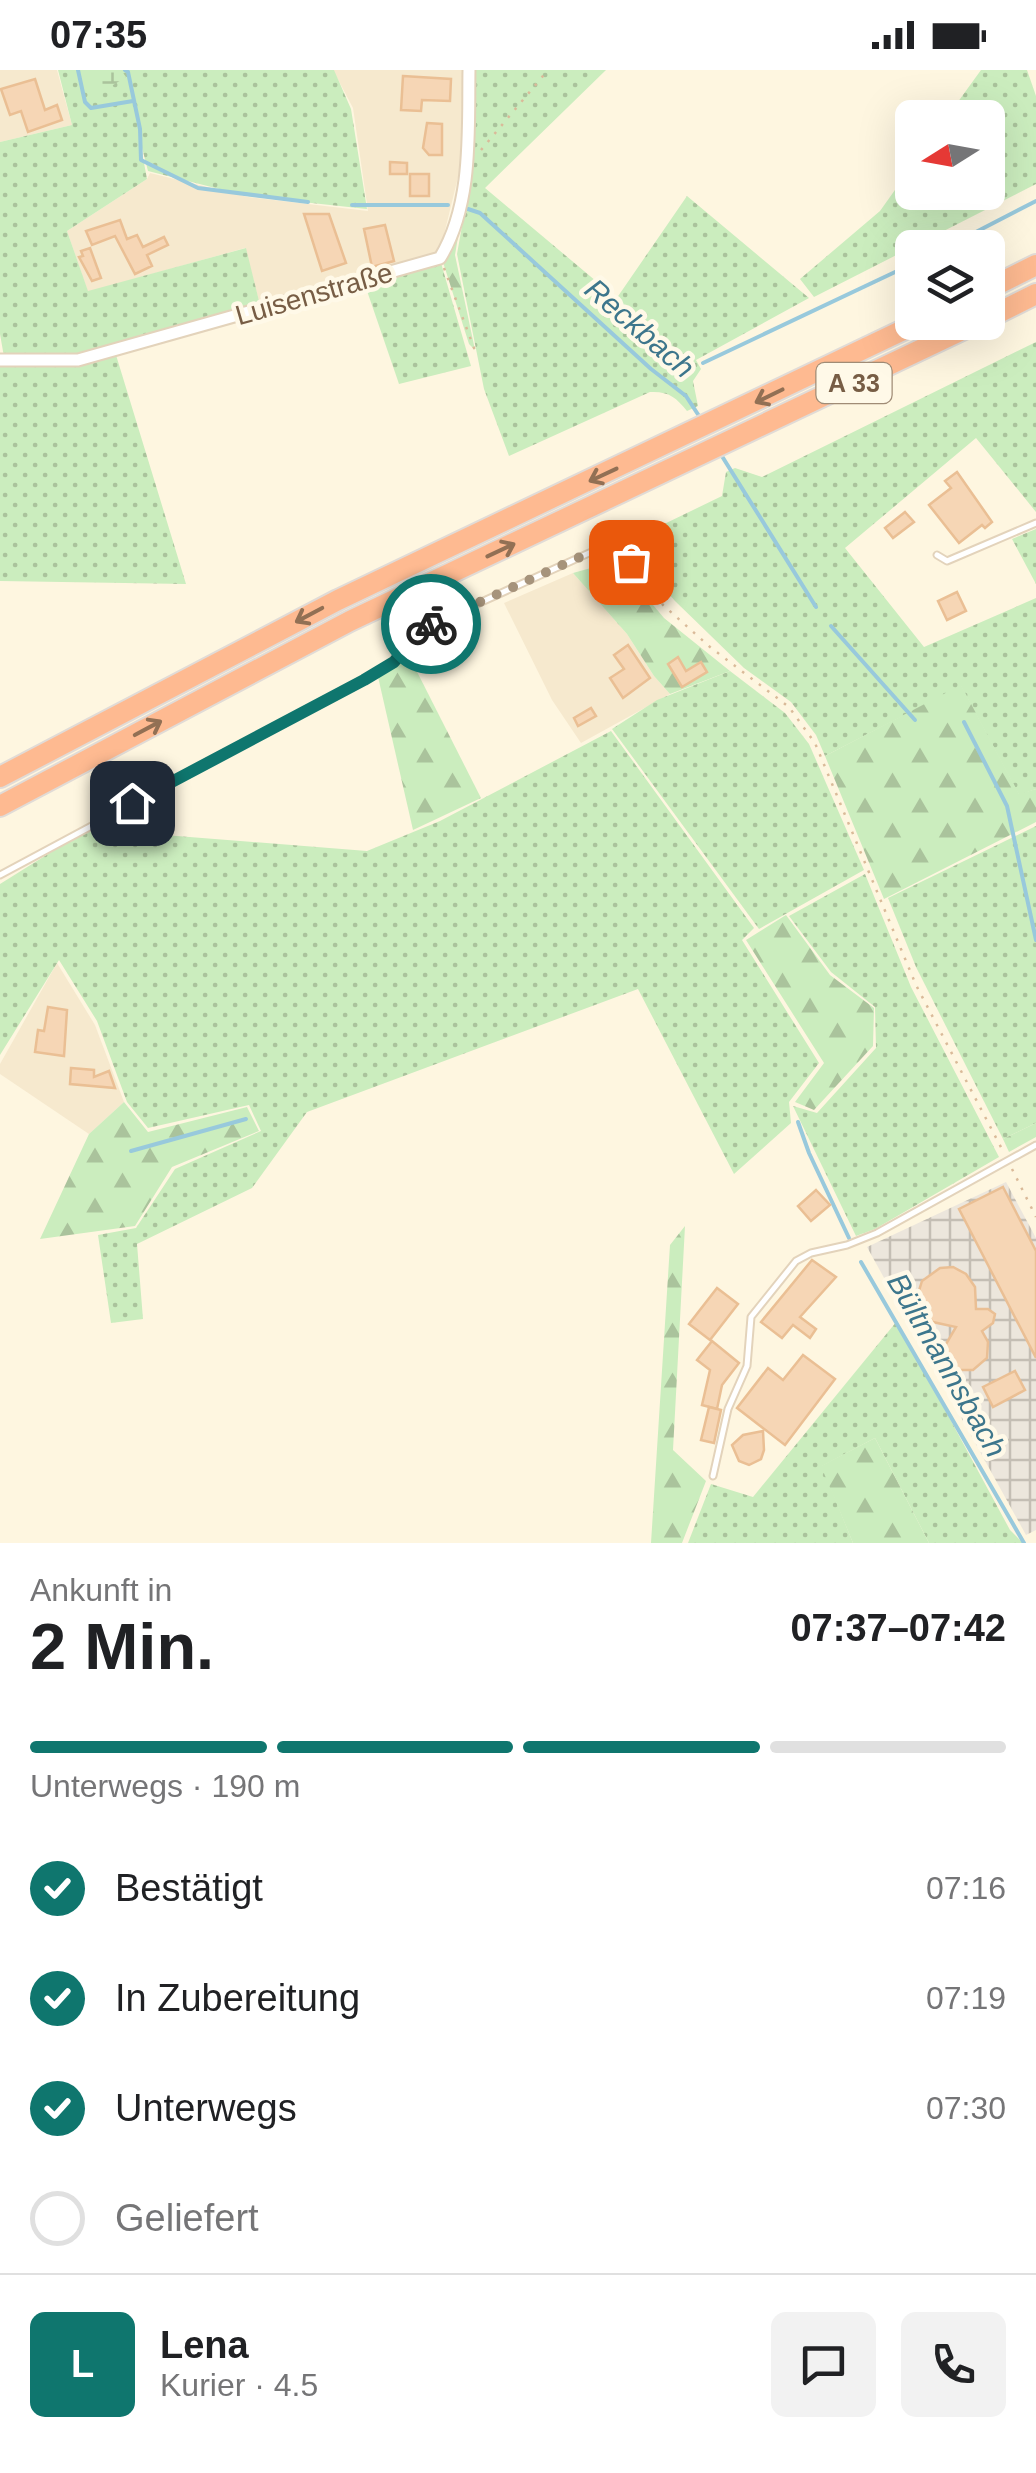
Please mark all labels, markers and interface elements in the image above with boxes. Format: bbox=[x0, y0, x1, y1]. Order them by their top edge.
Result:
text: 07:35 bbox=[50, 14, 147, 56]
north arrow bbox=[895, 100, 1005, 210]
map controls bbox=[895, 100, 1005, 340]
button: layers bbox=[895, 230, 1005, 340]
street label: Luisenstraße bbox=[232, 257, 396, 331]
water label: Reckbach bbox=[579, 272, 701, 384]
road number: A 33 bbox=[816, 363, 892, 403]
one-way arrow bbox=[755, 387, 785, 406]
one-way arrow bbox=[589, 466, 619, 485]
pin bbox=[589, 520, 674, 605]
icon: bag bbox=[604, 535, 659, 590]
one-way arrow bbox=[485, 540, 515, 559]
courier bbox=[381, 574, 481, 674]
icon: bike bbox=[404, 597, 459, 652]
one-way arrow bbox=[295, 605, 325, 625]
one-way arrow bbox=[133, 718, 163, 737]
pin bbox=[90, 761, 175, 846]
icon: home bbox=[105, 776, 160, 831]
water label: Bültmannsbach bbox=[881, 1267, 1013, 1463]
text: Ankunft in bbox=[30, 1572, 172, 1608]
text: 07:37–07:42 bbox=[790, 1607, 1006, 1649]
text: 2 Min. bbox=[30, 1610, 214, 1683]
text: Unterwegs · 190 m bbox=[30, 1768, 300, 1804]
icon: check bbox=[30, 1861, 85, 1916]
text: Bestätigt bbox=[115, 1867, 263, 1909]
text: 07:16 bbox=[926, 1870, 1006, 1906]
icon: check bbox=[30, 1971, 85, 2026]
text: In Zubereitung bbox=[115, 1977, 360, 2019]
text: 07:19 bbox=[926, 1980, 1006, 2016]
icon: check bbox=[30, 2081, 85, 2136]
text: Unterwegs bbox=[115, 2087, 297, 2129]
text: 07:30 bbox=[926, 2090, 1006, 2126]
text: Geliefert bbox=[115, 2197, 259, 2239]
button: chat bbox=[771, 2312, 876, 2417]
button: phone bbox=[901, 2312, 1006, 2417]
text: Lena bbox=[160, 2324, 249, 2366]
text: L bbox=[71, 2343, 94, 2385]
text: Kurier · 4.5 bbox=[160, 2367, 318, 2403]

